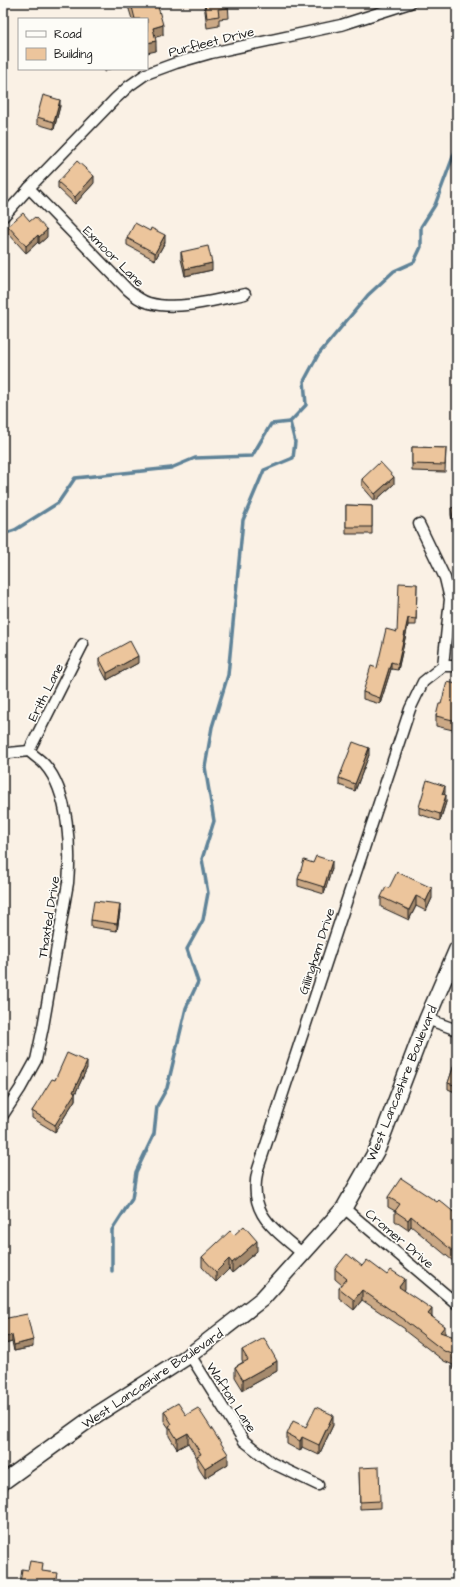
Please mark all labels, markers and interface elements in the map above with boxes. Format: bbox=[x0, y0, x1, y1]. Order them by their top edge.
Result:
legend bbox=[18, 18, 148, 70]
street label: Purfleet Drive bbox=[167, 23, 256, 61]
text: Road bbox=[54, 26, 82, 43]
text: Building bbox=[54, 46, 92, 64]
street label: Exmoor Lane bbox=[79, 222, 148, 291]
street label: Erith Lane bbox=[24, 660, 68, 725]
street label: Thaxted Drive bbox=[34, 875, 64, 959]
street label: Gillingham Drive bbox=[294, 906, 340, 997]
street label: West Lancashire Boulevard bbox=[362, 1002, 442, 1164]
street label: Cromer Drive bbox=[361, 1205, 438, 1273]
street label: West Lancashire Boulevard bbox=[78, 1324, 227, 1433]
street label: Wafton Lane bbox=[202, 1359, 260, 1436]

